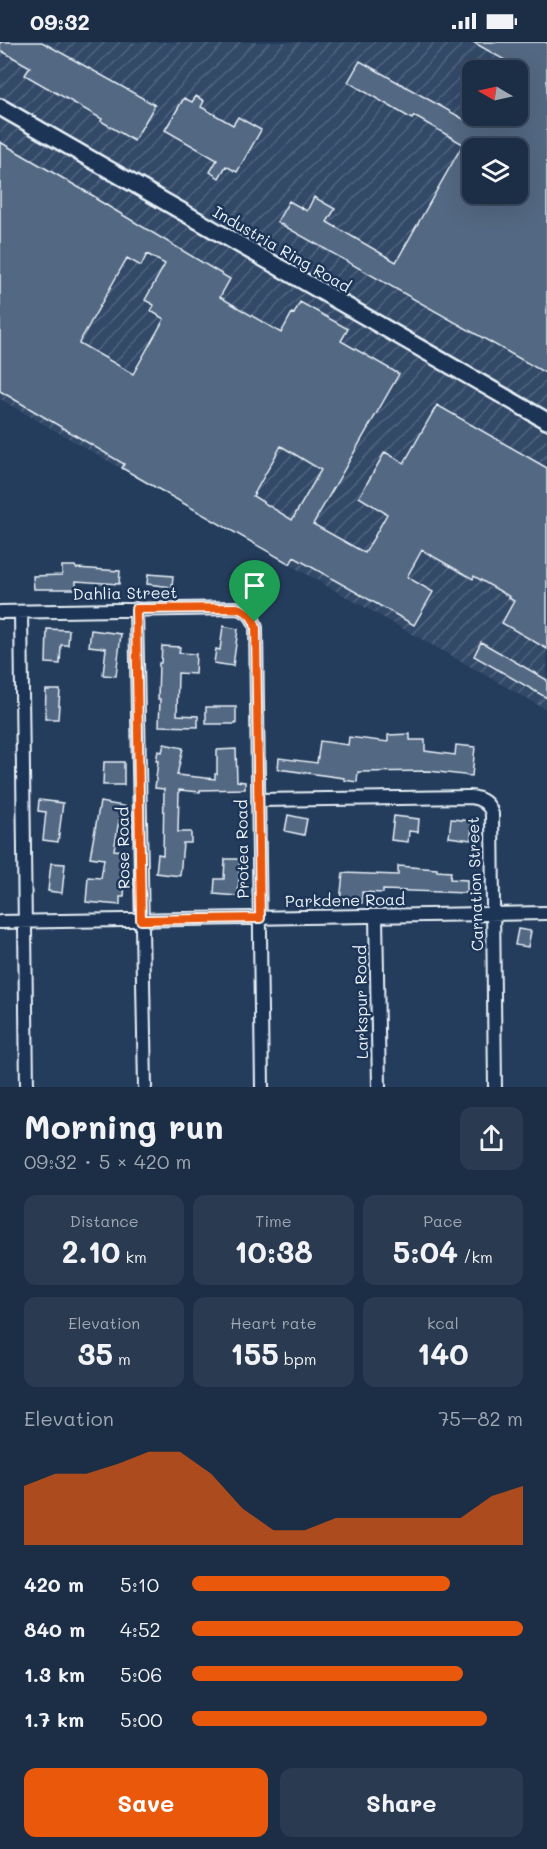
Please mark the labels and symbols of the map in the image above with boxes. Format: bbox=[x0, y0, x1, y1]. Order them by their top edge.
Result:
north arrow bbox=[462, 60, 528, 126]
street label: Industria Ring Road bbox=[210, 201, 355, 297]
pin bbox=[229, 560, 280, 622]
street label: Dahlia Street bbox=[72, 581, 178, 604]
street label: Protea Road bbox=[230, 799, 253, 899]
street label: Rose Road bbox=[111, 807, 134, 889]
street label: Carnation Street bbox=[462, 816, 487, 952]
street label: Parkdene Road bbox=[285, 888, 405, 911]
street label: Larkspur Road bbox=[349, 945, 372, 1059]

